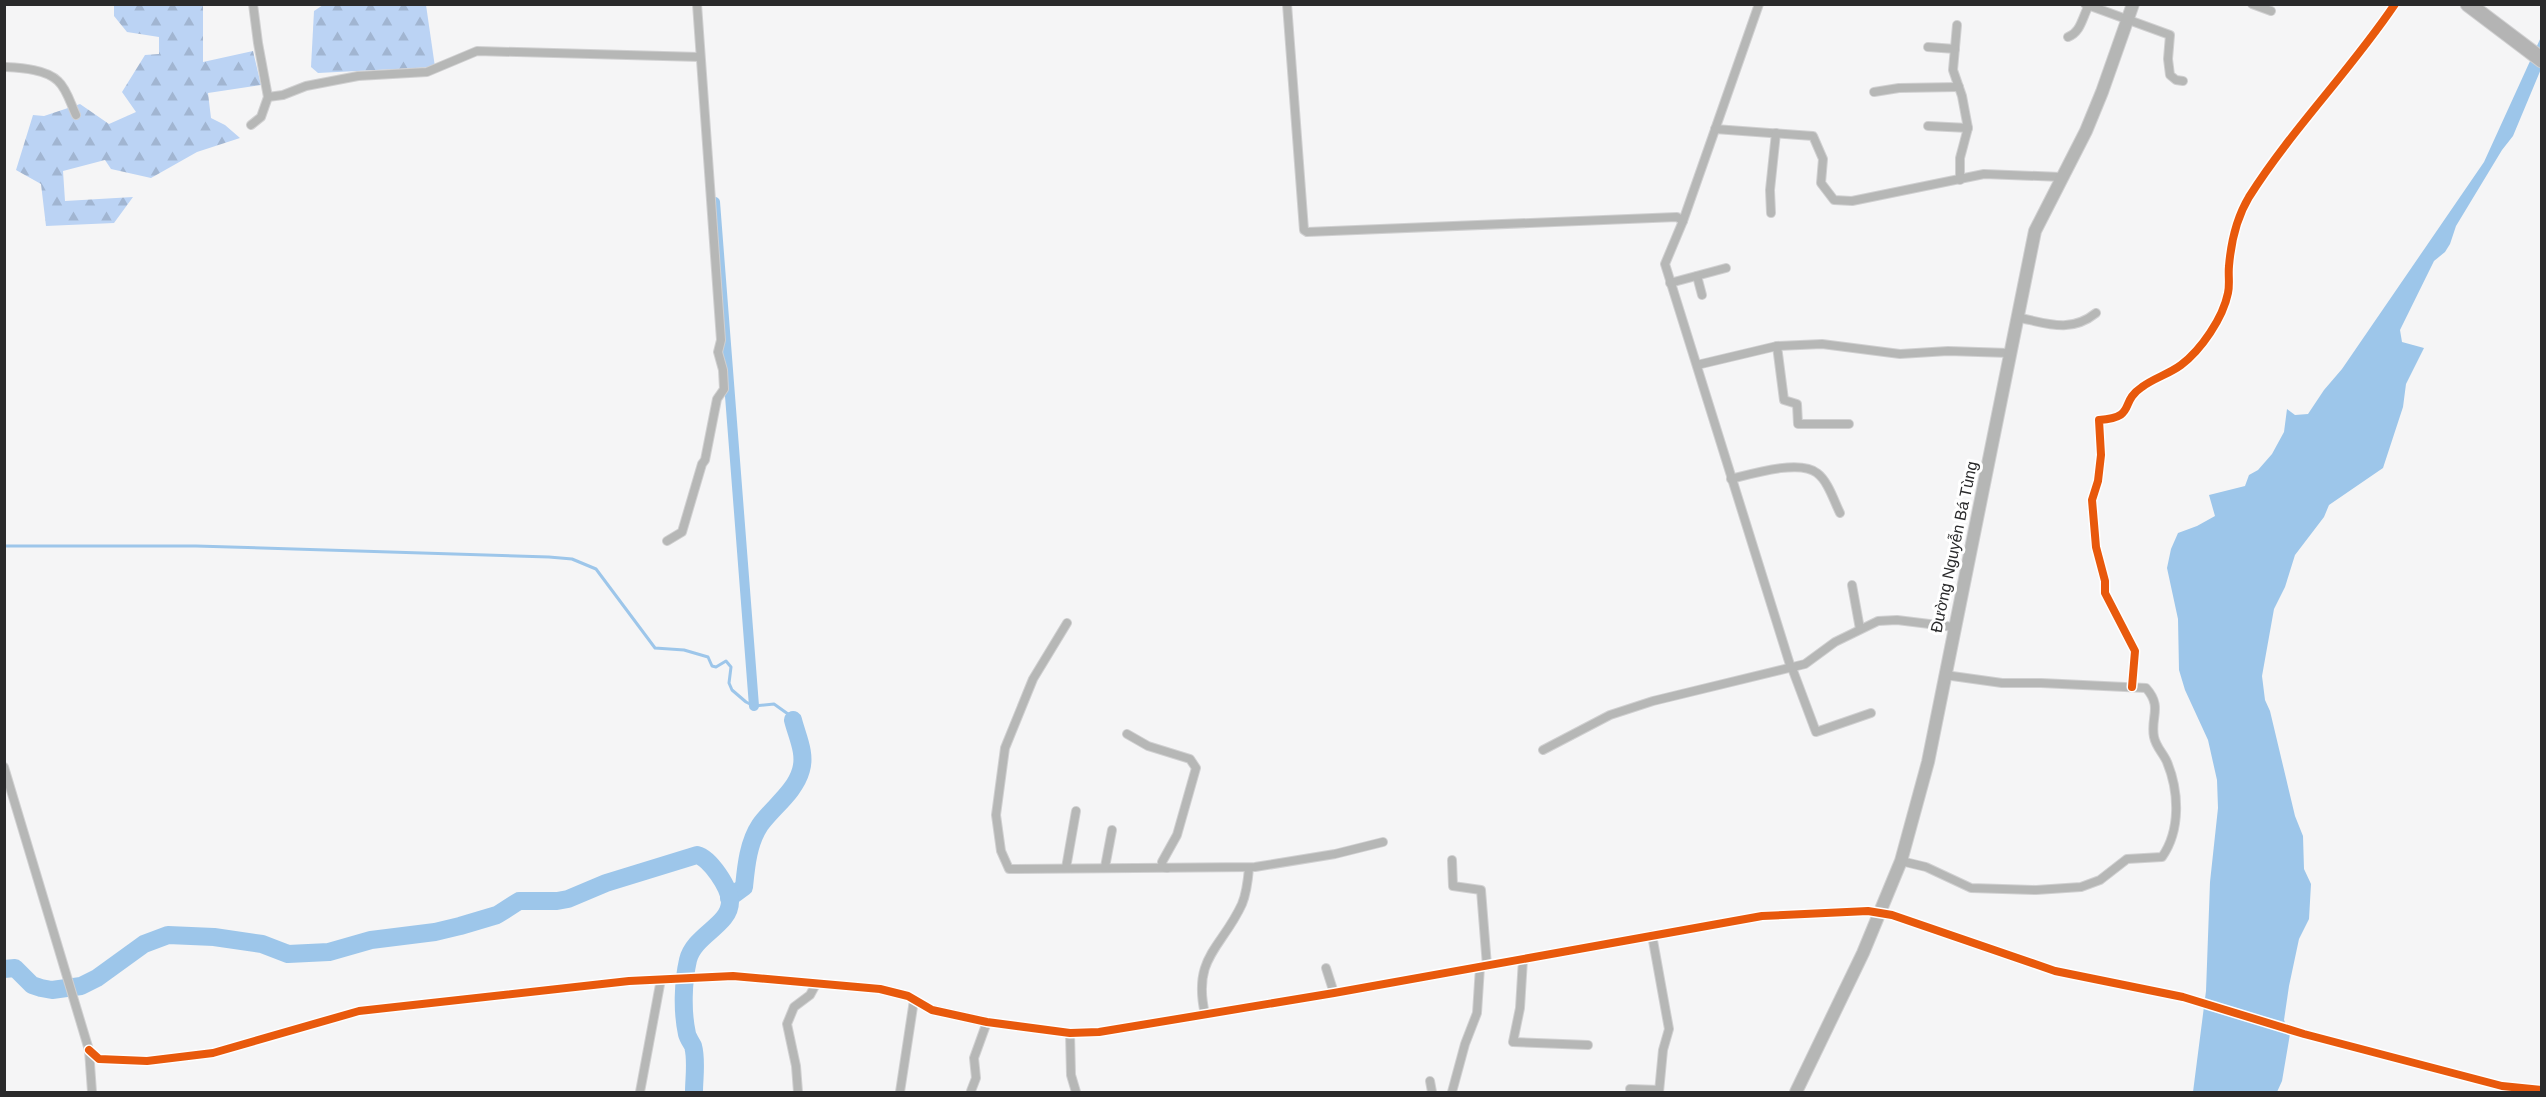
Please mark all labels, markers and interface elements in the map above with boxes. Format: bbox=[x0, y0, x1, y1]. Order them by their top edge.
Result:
street label: Đường Nguyễn Bá Tùng bbox=[1927, 460, 1980, 634]

